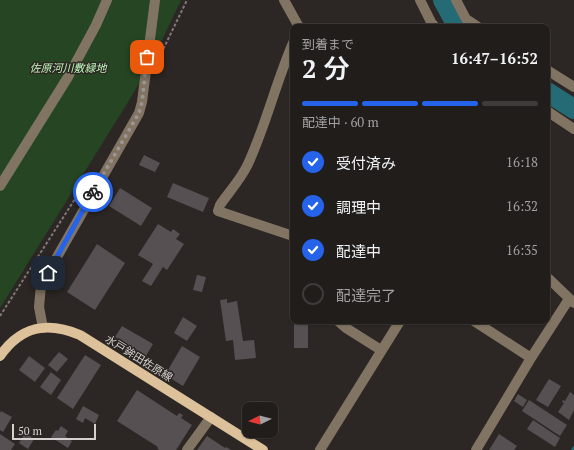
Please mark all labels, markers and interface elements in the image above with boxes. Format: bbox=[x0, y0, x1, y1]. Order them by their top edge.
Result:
text: 到着まで bbox=[302, 35, 354, 53]
pin bbox=[130, 40, 164, 74]
icon: bag bbox=[136, 46, 158, 68]
text: 16:47–16:52 bbox=[451, 48, 538, 68]
text: 2 分 bbox=[302, 51, 350, 85]
park label: 佐原河川敷緑地 bbox=[30, 61, 107, 75]
text: 配達中 · 60 m bbox=[302, 113, 379, 131]
icon: check bbox=[302, 151, 324, 173]
text: 受付済み bbox=[336, 153, 396, 173]
text: 16:18 bbox=[506, 153, 538, 171]
courier bbox=[73, 172, 113, 212]
icon: bike bbox=[82, 181, 104, 203]
icon: check bbox=[302, 195, 324, 217]
text: 調理中 bbox=[336, 197, 381, 217]
text: 16:32 bbox=[506, 197, 538, 215]
icon: check bbox=[302, 239, 324, 261]
text: 配達中 bbox=[336, 241, 381, 261]
text: 16:35 bbox=[506, 241, 538, 259]
pin bbox=[31, 256, 65, 290]
icon: home bbox=[37, 262, 59, 284]
text: 配達完了 bbox=[336, 285, 396, 305]
street label: 水戸鉾田佐原線 bbox=[103, 332, 175, 384]
north arrow bbox=[242, 402, 278, 438]
map controls bbox=[242, 402, 278, 438]
scale bar bbox=[12, 422, 96, 441]
text: 50 m bbox=[18, 424, 42, 438]

